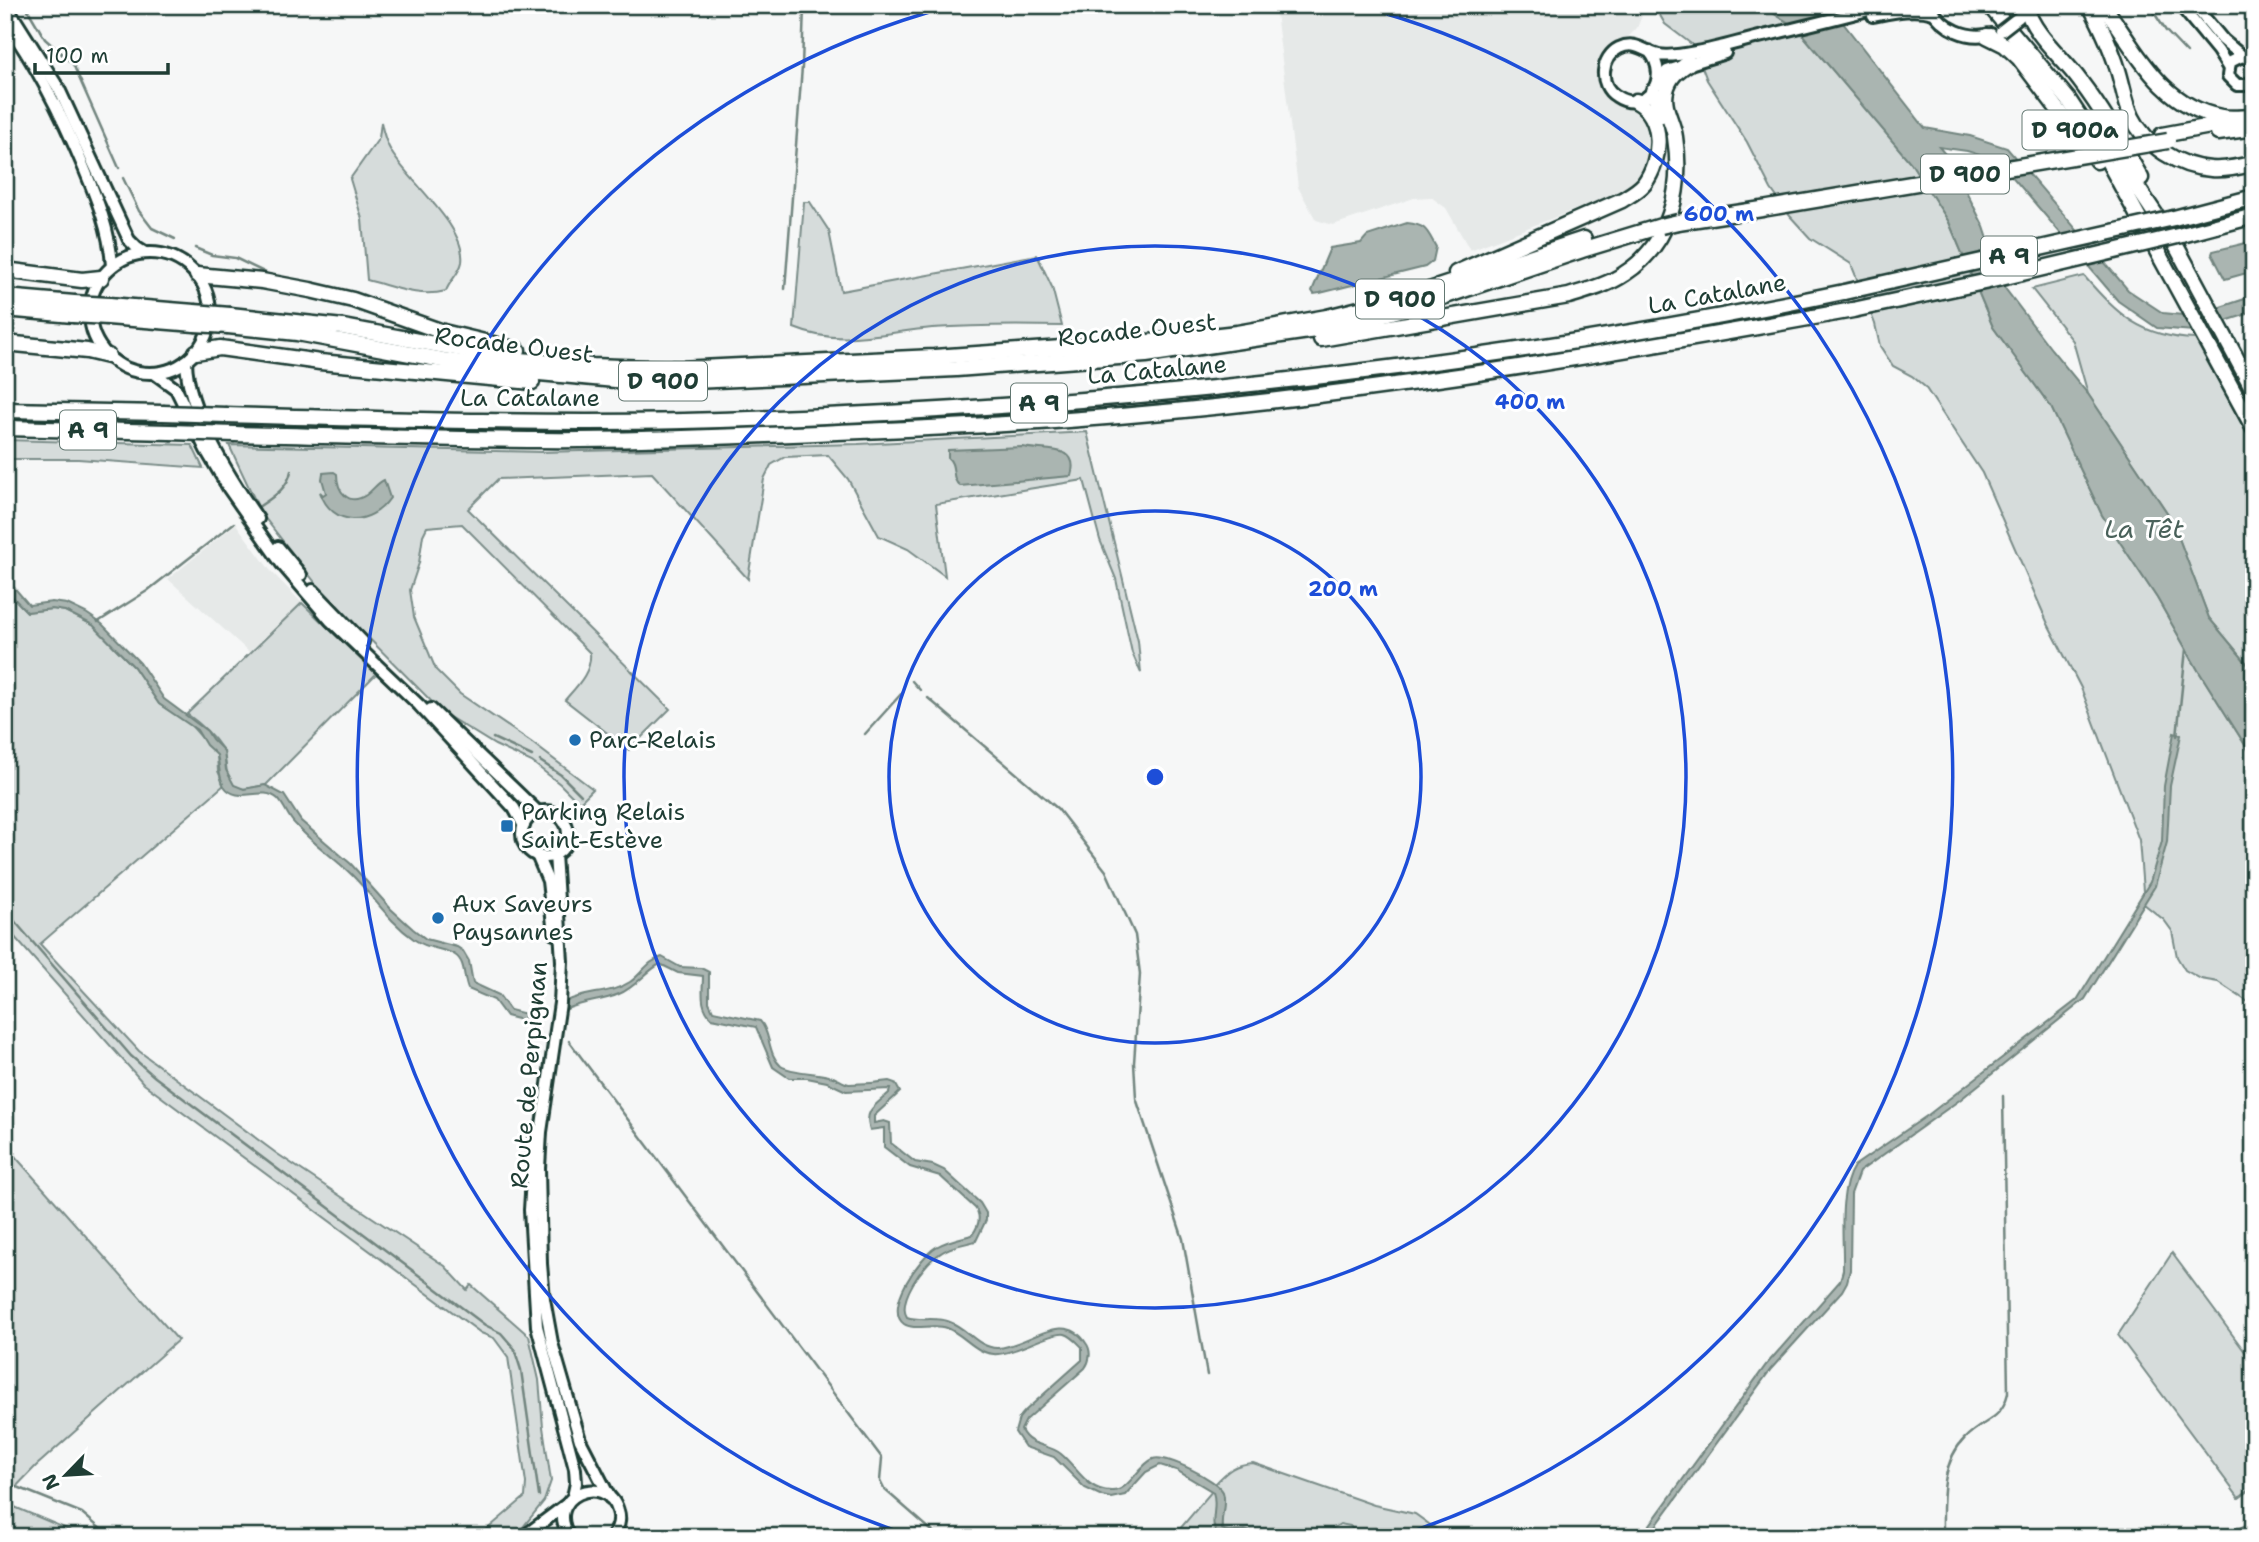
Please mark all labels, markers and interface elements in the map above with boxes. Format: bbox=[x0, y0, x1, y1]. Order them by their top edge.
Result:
scale bar bbox=[35, 32, 168, 76]
text: 100 m bbox=[46, 42, 109, 70]
road number: D 900a bbox=[2022, 111, 2128, 150]
road number: D 900 bbox=[1921, 154, 2009, 194]
text: 600 m bbox=[1684, 200, 1754, 228]
road number: A 9 bbox=[1981, 236, 2037, 276]
street label: La Catalane bbox=[1645, 266, 1789, 322]
road number: D 900 bbox=[1356, 280, 1444, 318]
street label: Rocade Ouest bbox=[1056, 306, 1218, 354]
street label: Rocade Ouest bbox=[433, 319, 595, 371]
street label: La Catalane bbox=[1086, 348, 1228, 392]
road number: D 900 bbox=[619, 362, 707, 400]
street label: La Catalane bbox=[460, 382, 600, 414]
road number: A 9 bbox=[1011, 384, 1067, 422]
text: 400 m bbox=[1495, 388, 1565, 416]
road number: A 9 bbox=[60, 410, 116, 450]
water label: La Têt bbox=[2104, 511, 2184, 546]
text: 200 m bbox=[1308, 575, 1378, 603]
place label: Parc-Relais bbox=[589, 724, 716, 756]
marker: Parc-Relais bbox=[567, 732, 583, 748]
centre of rings bbox=[1143, 765, 1167, 789]
place label: Parking Relais Saint-Estève bbox=[521, 796, 685, 856]
marker: Parking Relais Saint-Estève bbox=[499, 818, 515, 834]
place label: Aux Saveurs Paysannes bbox=[452, 888, 593, 948]
marker: Aux Saveurs Paysannes bbox=[430, 910, 446, 926]
street label: Route de Perpignan bbox=[503, 960, 555, 1190]
north arrow bbox=[32, 1440, 102, 1510]
text: N bbox=[37, 1470, 66, 1494]

